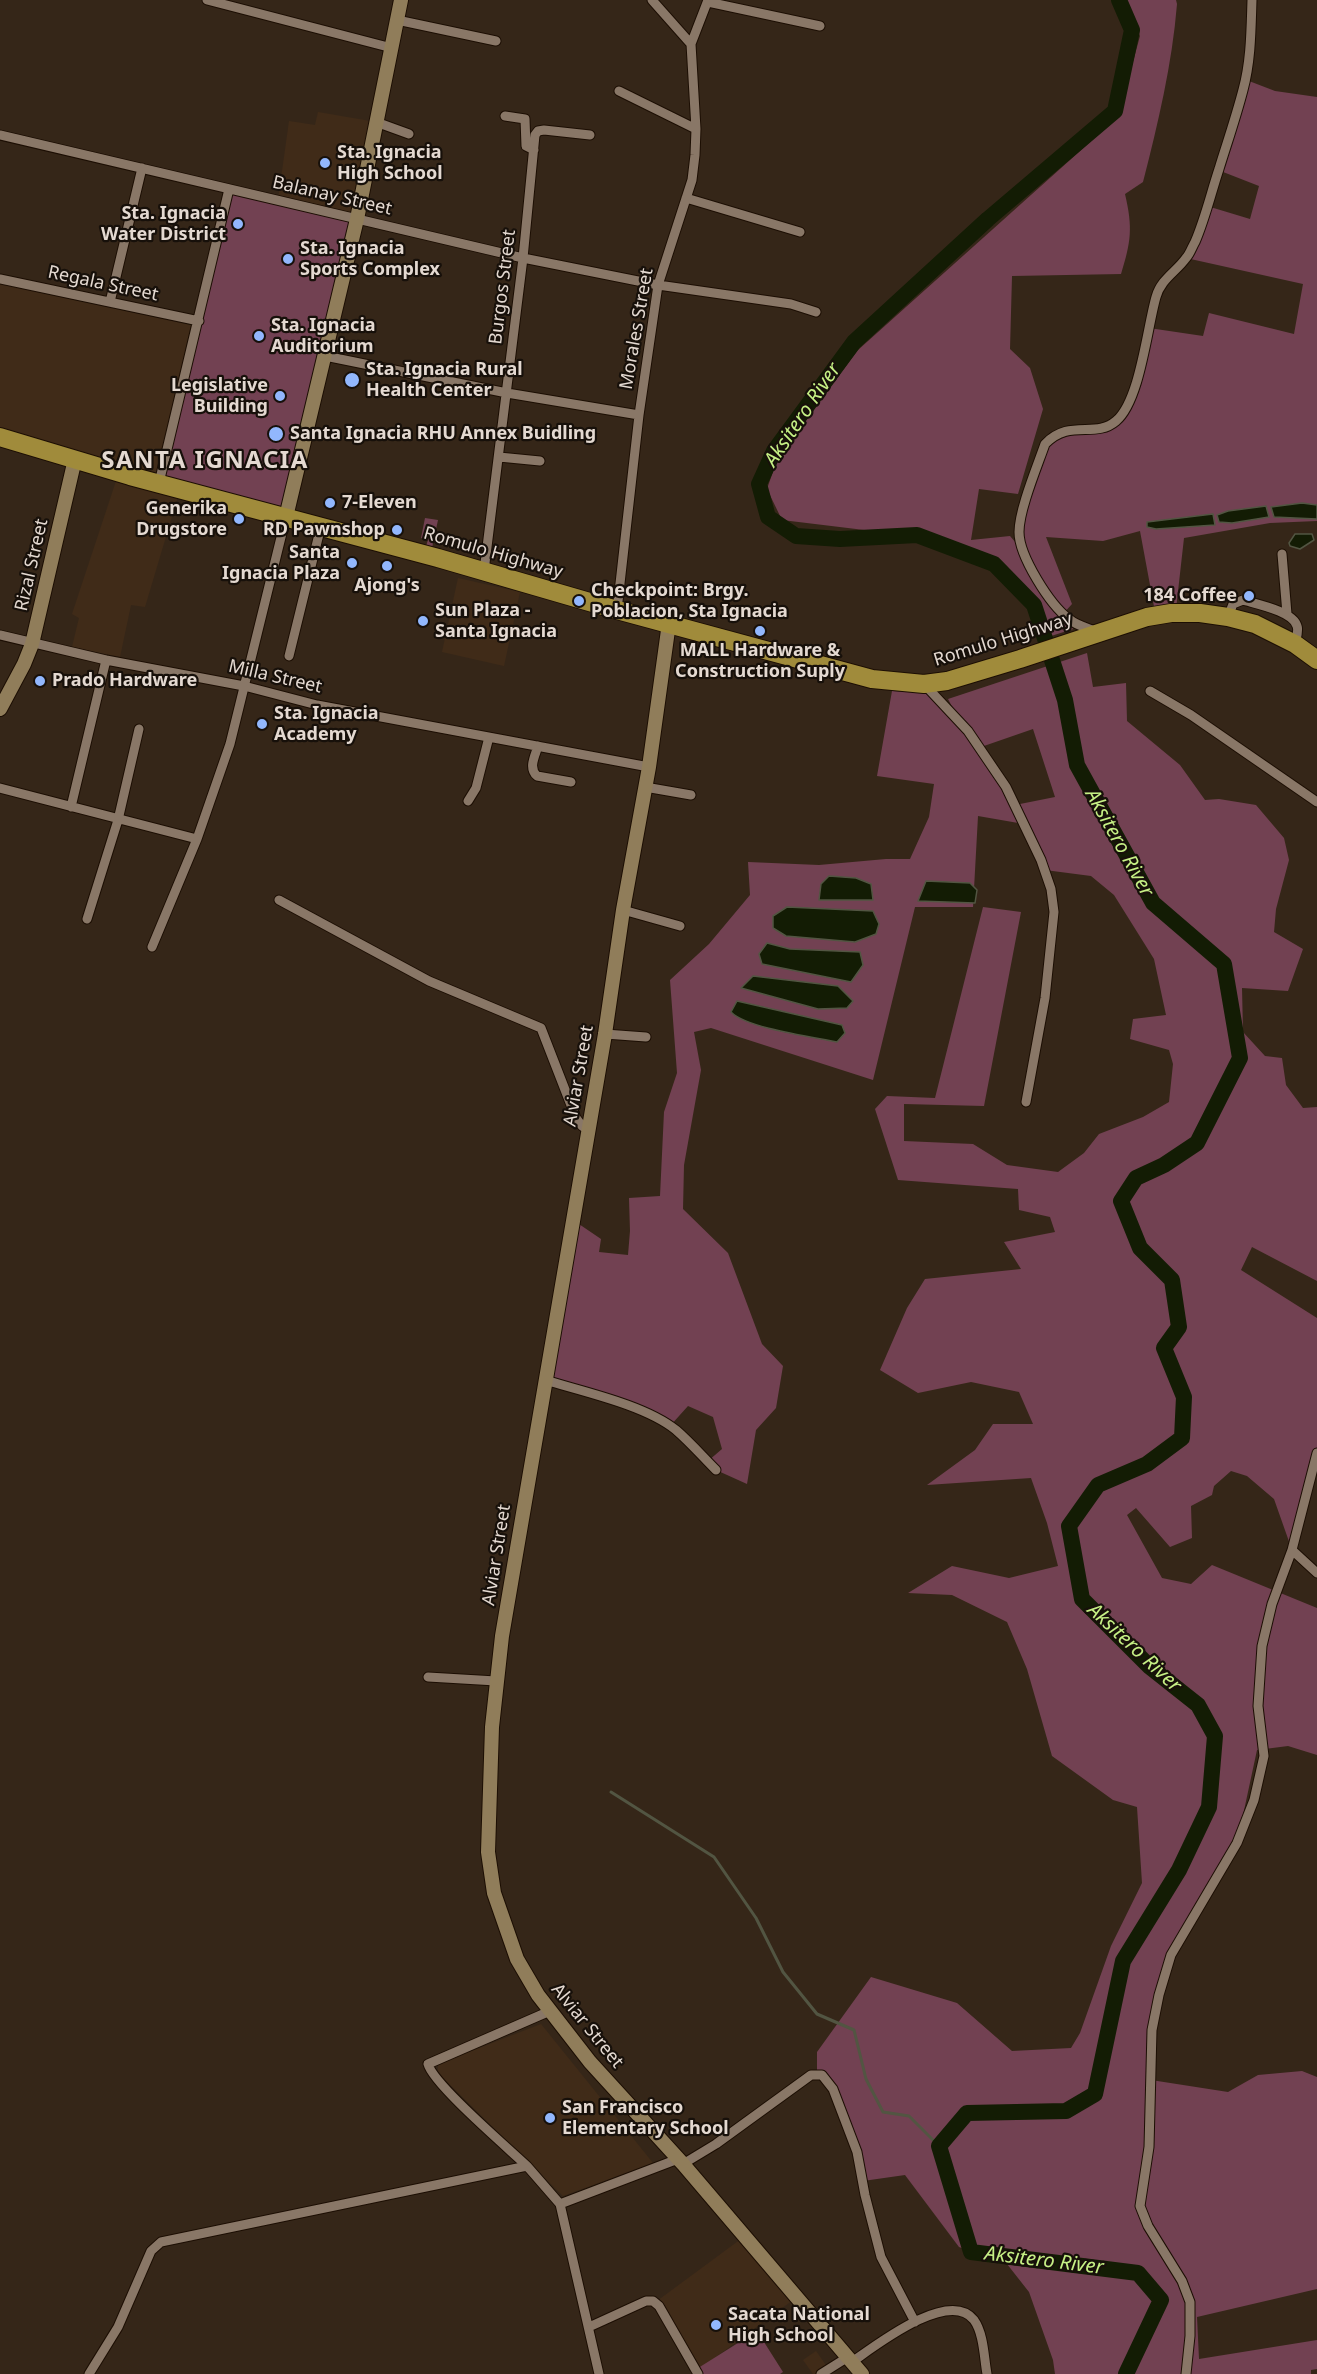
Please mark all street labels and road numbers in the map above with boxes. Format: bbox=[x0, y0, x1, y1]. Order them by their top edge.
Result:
street label: Balanay Street bbox=[270, 172, 394, 220]
street label: Burgos Street bbox=[485, 228, 521, 346]
street label: Regala Street bbox=[46, 262, 160, 306]
street label: Morales Street bbox=[616, 267, 658, 391]
street label: Rizal Street bbox=[11, 517, 53, 613]
street label: Romulo Highway bbox=[421, 523, 565, 583]
street label: Romulo Highway bbox=[931, 609, 1075, 671]
street label: Milla Street bbox=[226, 656, 324, 698]
street label: Alviar Street bbox=[559, 1024, 599, 1128]
street label: Alviar Street bbox=[478, 1503, 516, 1607]
street label: Alviar Street bbox=[546, 1979, 628, 2073]

